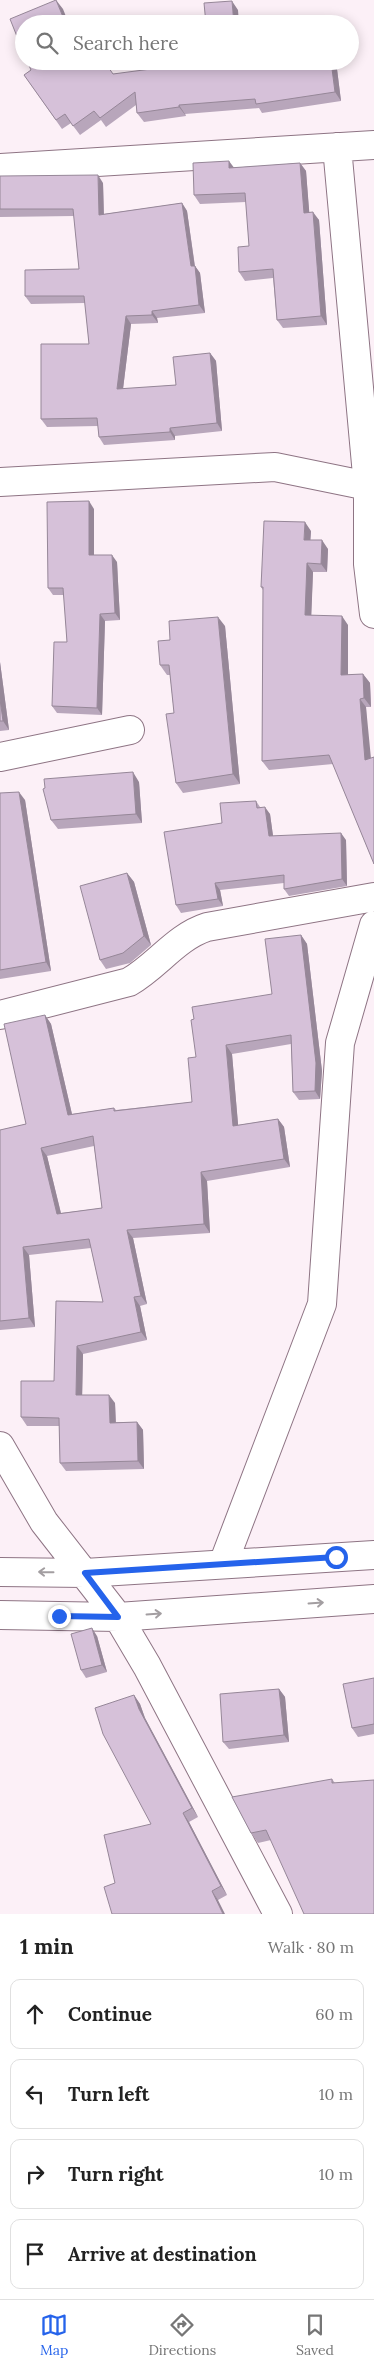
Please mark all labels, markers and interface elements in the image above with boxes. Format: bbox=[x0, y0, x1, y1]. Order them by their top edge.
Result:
search box bbox=[15, 15, 359, 70]
icon: search bbox=[33, 29, 61, 57]
text: Search here bbox=[73, 31, 179, 55]
route start bbox=[325, 1546, 348, 1569]
one-way arrow bbox=[38, 1567, 54, 1577]
one-way arrow bbox=[307, 1599, 323, 1608]
route end bbox=[48, 1605, 71, 1628]
one-way arrow bbox=[145, 1610, 161, 1619]
text: 1 min bbox=[20, 1933, 74, 1960]
text: Walk · 80 m bbox=[268, 1937, 354, 1957]
icon: ahead bbox=[21, 2000, 49, 2028]
text: Continue bbox=[68, 2002, 152, 2026]
text: 60 m bbox=[315, 2004, 353, 2024]
icon: left bbox=[21, 2080, 49, 2108]
text: Turn left bbox=[68, 2082, 149, 2106]
text: 10 m bbox=[319, 2084, 353, 2104]
icon: right bbox=[21, 2160, 49, 2188]
text: Turn right bbox=[68, 2162, 164, 2186]
text: 10 m bbox=[319, 2164, 353, 2184]
icon: arrive bbox=[21, 2240, 49, 2268]
text: Arrive at destination bbox=[68, 2242, 257, 2266]
tab: Map bbox=[40, 2311, 68, 2359]
tab: Directions bbox=[148, 2311, 216, 2359]
tab: Saved bbox=[296, 2311, 334, 2359]

